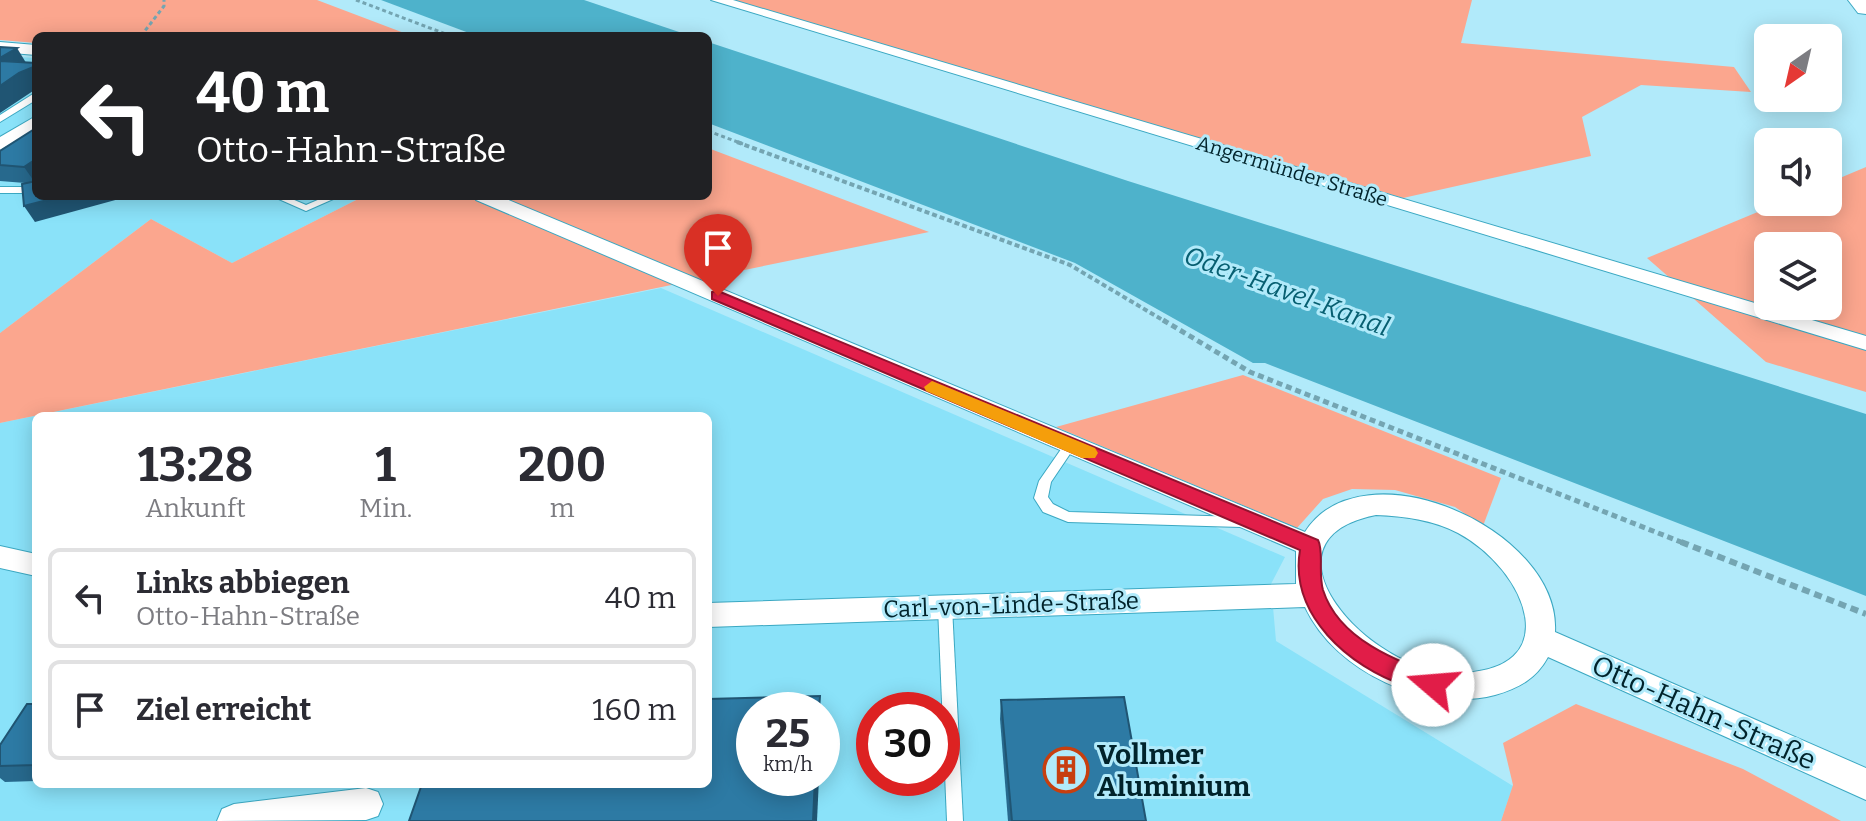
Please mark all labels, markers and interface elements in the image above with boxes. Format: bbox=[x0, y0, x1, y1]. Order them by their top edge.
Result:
north arrow bbox=[1754, 24, 1842, 112]
map controls bbox=[1754, 24, 1842, 320]
text: 40 m bbox=[196, 60, 329, 127]
icon: left bbox=[64, 64, 168, 168]
text: Otto-Hahn-Straße bbox=[196, 128, 506, 172]
button: sound bbox=[1754, 128, 1842, 216]
street label: Angermünder Straße bbox=[1194, 131, 1390, 211]
pin bbox=[684, 214, 752, 296]
icon: arrive bbox=[696, 226, 740, 270]
button: layers bbox=[1754, 232, 1842, 320]
water label: Oder-Havel-Kanal bbox=[1180, 240, 1394, 343]
text: 13:28 bbox=[138, 436, 253, 494]
text: 1 bbox=[375, 436, 396, 494]
text: 200 bbox=[518, 436, 606, 494]
text: Ankunft bbox=[146, 493, 246, 524]
text: Min. bbox=[359, 493, 412, 524]
text: m bbox=[550, 493, 575, 524]
text: Links abbiegen bbox=[136, 565, 349, 601]
icon: left bbox=[68, 576, 112, 620]
text: 40 m bbox=[605, 580, 676, 616]
street label: Carl-von-Linde-Straße bbox=[883, 587, 1139, 623]
text: Otto-Hahn-Straße bbox=[136, 601, 360, 632]
position arrow bbox=[1391, 643, 1475, 727]
street label: Otto-Hahn-Straße bbox=[1587, 648, 1821, 777]
icon: arrive bbox=[68, 688, 112, 732]
text: Ziel erreicht bbox=[136, 692, 311, 728]
text: 160 m bbox=[592, 692, 676, 728]
speed limit sign: 30 bbox=[856, 692, 960, 796]
text: 25 bbox=[766, 710, 810, 758]
place label: Vollmer Aluminium bbox=[1097, 738, 1251, 803]
building icon: Vollmer Aluminium bbox=[1042, 746, 1090, 794]
text: km/h bbox=[763, 752, 813, 776]

